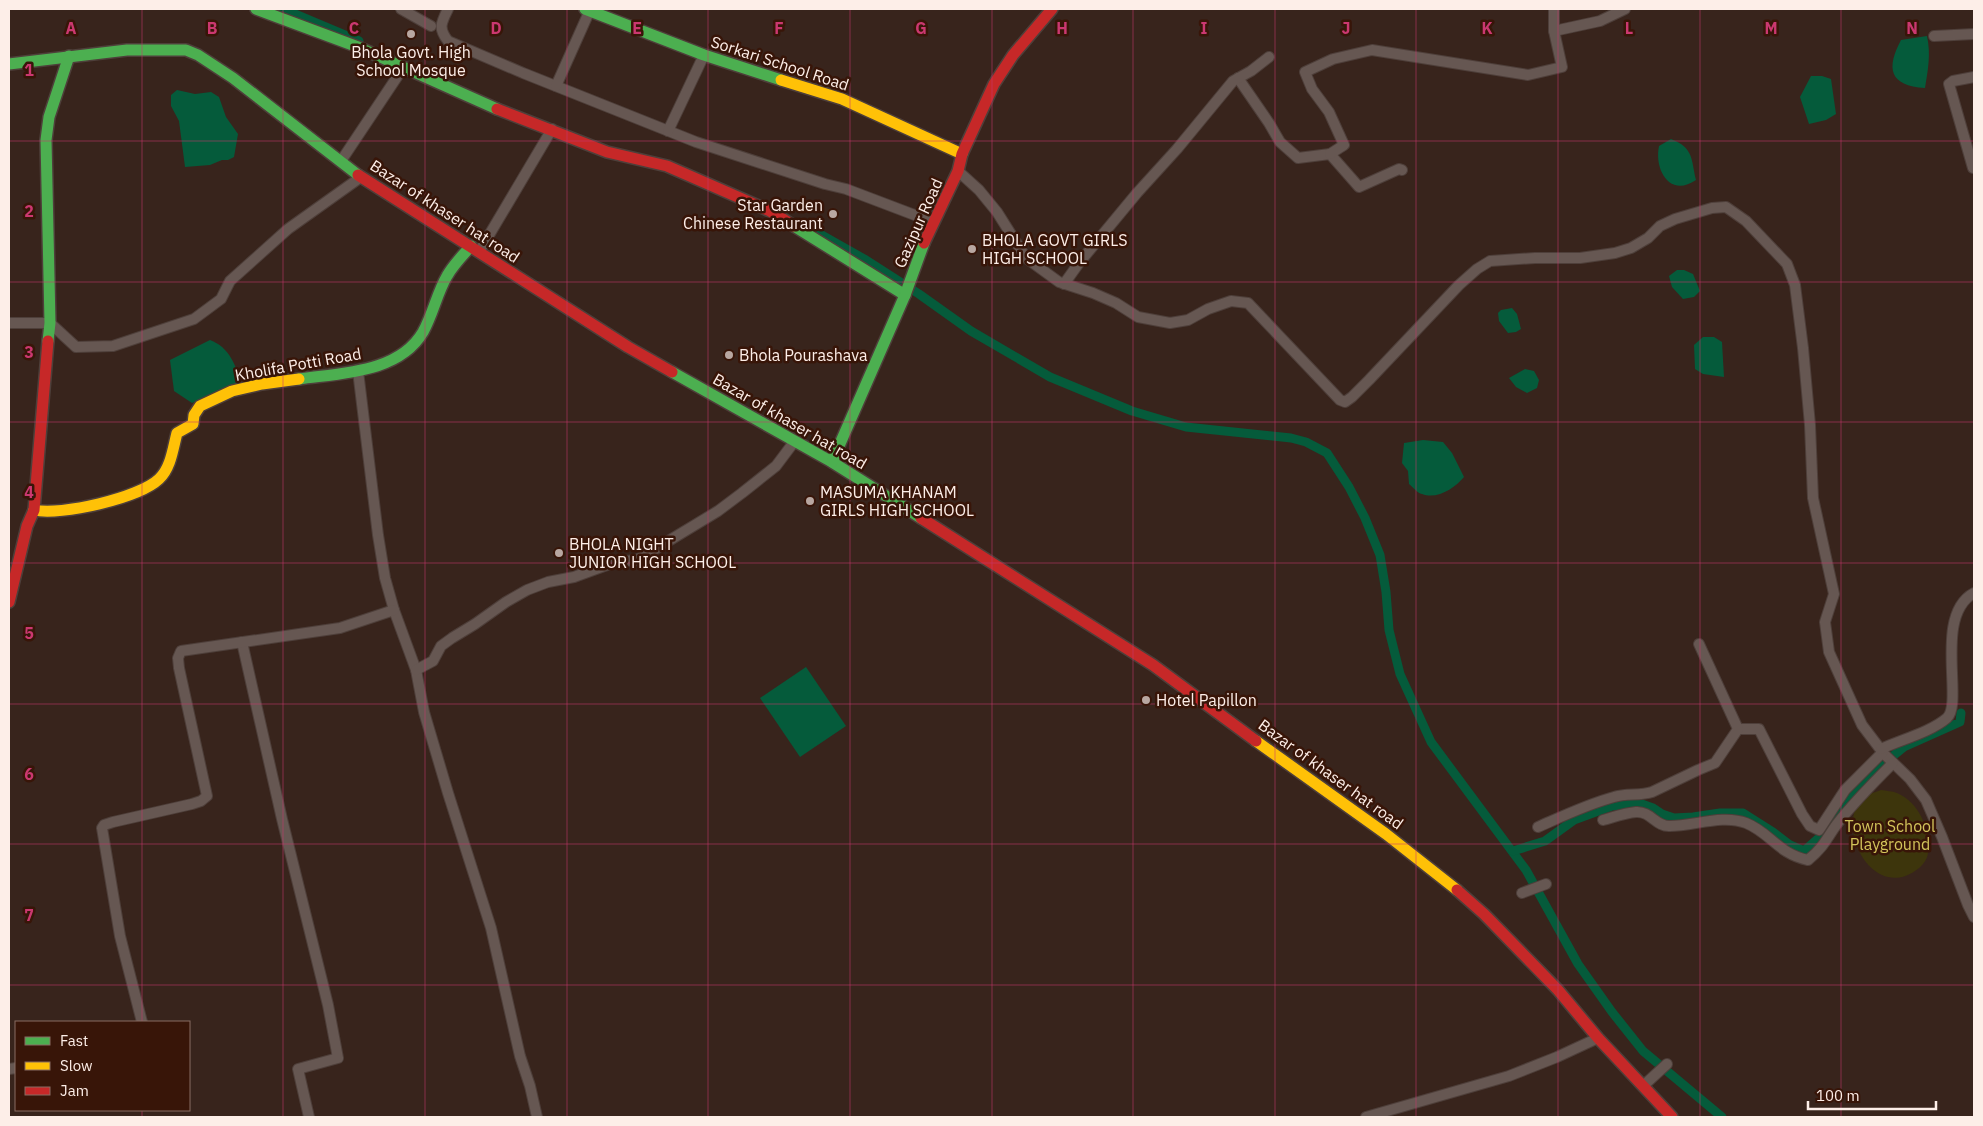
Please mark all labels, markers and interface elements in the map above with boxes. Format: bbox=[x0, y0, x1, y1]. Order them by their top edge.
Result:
text: A bbox=[66, 18, 77, 38]
text: B bbox=[207, 18, 218, 38]
text: C bbox=[349, 18, 359, 38]
text: D bbox=[490, 18, 502, 38]
text: E bbox=[632, 18, 642, 38]
text: F bbox=[774, 18, 784, 38]
text: G bbox=[915, 18, 927, 38]
text: H bbox=[1056, 18, 1068, 38]
text: I bbox=[1201, 18, 1208, 38]
text: J bbox=[1342, 18, 1350, 38]
text: K bbox=[1481, 18, 1493, 38]
text: L bbox=[1625, 18, 1633, 38]
text: M bbox=[1764, 18, 1778, 38]
text: N bbox=[1906, 18, 1918, 38]
marker: Bhola Govt. High School Mosque bbox=[405, 28, 417, 40]
street label: Sorkari School Road bbox=[708, 31, 852, 95]
place label: Bhola Govt. High School Mosque bbox=[351, 42, 471, 80]
text: 1 bbox=[24, 60, 34, 80]
street label: Bazar of khaser hat road bbox=[366, 155, 524, 267]
street label: Gazipur Road bbox=[889, 175, 947, 271]
place label: Star Garden Chinese Restaurant bbox=[683, 195, 823, 233]
text: 2 bbox=[24, 201, 34, 221]
marker: Star Garden Chinese Restaurant bbox=[827, 208, 839, 220]
place label: BHOLA GOVT GIRLS HIGH SCHOOL bbox=[982, 230, 1128, 268]
marker: BHOLA GOVT GIRLS HIGH SCHOOL bbox=[966, 243, 978, 255]
text: 3 bbox=[24, 342, 34, 362]
street label: Kholifa Potti Road bbox=[233, 343, 363, 385]
place label: Bhola Pourashava bbox=[739, 345, 868, 365]
marker: Bhola Pourashava bbox=[723, 349, 735, 361]
street label: Bazar of khaser hat road bbox=[710, 369, 870, 473]
text: 4 bbox=[24, 482, 34, 502]
place label: MASUMA KHANAM GIRLS HIGH SCHOOL bbox=[820, 482, 974, 520]
marker: MASUMA KHANAM GIRLS HIGH SCHOOL bbox=[804, 495, 816, 507]
place label: BHOLA NIGHT JUNIOR HIGH SCHOOL bbox=[569, 534, 736, 572]
marker: BHOLA NIGHT JUNIOR HIGH SCHOOL bbox=[553, 547, 565, 559]
text: 5 bbox=[24, 623, 34, 643]
place label: Hotel Papillon bbox=[1156, 690, 1257, 710]
marker: Hotel Papillon bbox=[1140, 694, 1152, 706]
street label: Bazar of khaser hat road bbox=[1255, 715, 1407, 833]
text: 6 bbox=[24, 764, 34, 784]
park label: Town School Playground bbox=[1845, 816, 1935, 854]
text: 7 bbox=[24, 905, 34, 925]
legend bbox=[15, 1021, 190, 1111]
text: Fast bbox=[60, 1031, 88, 1050]
text: Slow bbox=[60, 1056, 93, 1075]
scale bar bbox=[1808, 1078, 1936, 1110]
text: Jam bbox=[60, 1081, 89, 1100]
text: 100 m bbox=[1816, 1086, 1860, 1105]

